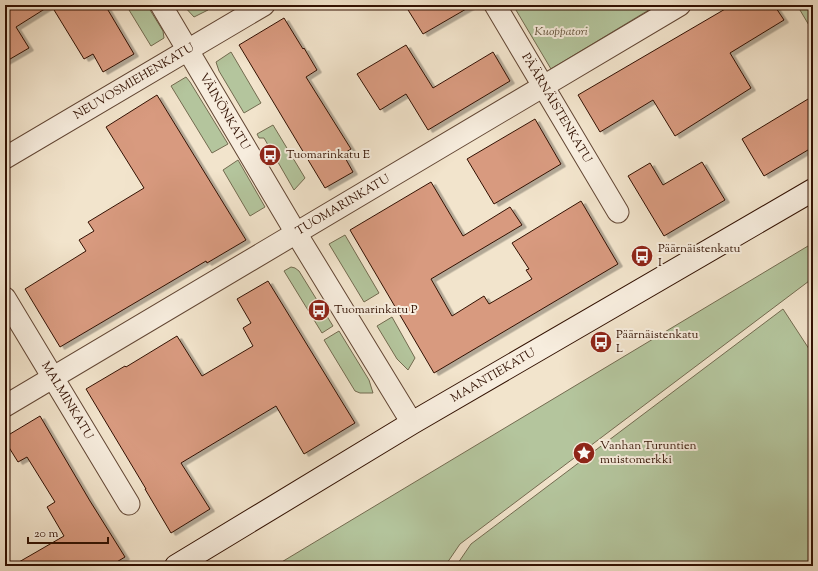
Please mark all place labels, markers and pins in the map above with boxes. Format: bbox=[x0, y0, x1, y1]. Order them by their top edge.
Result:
bus stop icon: Tuomarinkatu E bbox=[257, 142, 283, 168]
place label: Tuomarinkatu E bbox=[286, 146, 371, 164]
place label: Päärnäistenkatu I bbox=[658, 240, 741, 272]
bus stop icon: Päärnäistenkatu I bbox=[629, 243, 655, 269]
bus stop icon: Tuomarinkatu P bbox=[306, 297, 332, 323]
place label: Tuomarinkatu P bbox=[334, 301, 418, 319]
place label: Päärnäistenkatu L bbox=[616, 326, 699, 358]
bus stop icon: Päärnäistenkatu L bbox=[588, 329, 614, 355]
place label: Vanhan Turuntien muistomerkki bbox=[600, 437, 697, 469]
place icon: Vanhan Turuntien muistomerkki bbox=[571, 440, 597, 466]

